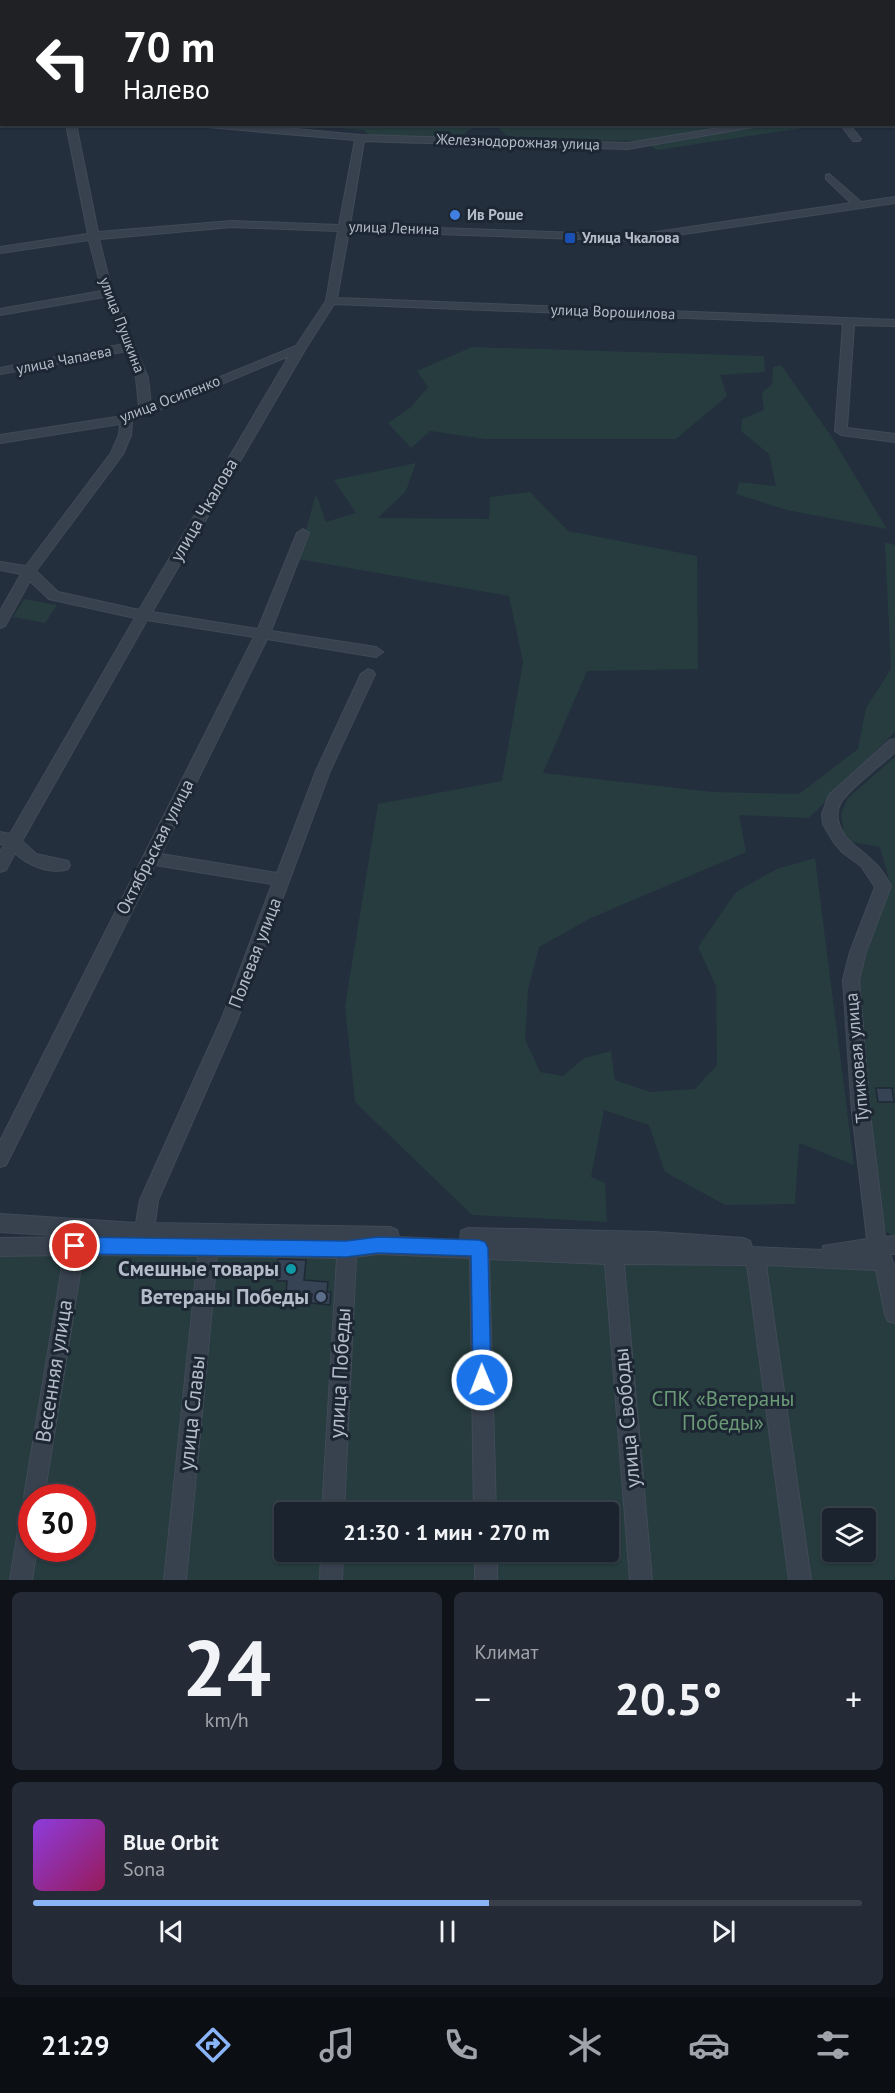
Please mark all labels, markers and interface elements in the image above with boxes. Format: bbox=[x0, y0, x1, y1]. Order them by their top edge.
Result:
text: 70 m bbox=[123, 19, 215, 74]
icon: left bbox=[24, 24, 102, 102]
text: Налево bbox=[123, 72, 210, 106]
street label: Железнодорожная улица bbox=[435, 129, 600, 154]
place label: Ив Роше bbox=[467, 205, 524, 224]
marker: Ив Роше bbox=[448, 208, 462, 222]
street label: улица Ленина bbox=[348, 216, 440, 239]
place label: Улица Чкалова bbox=[581, 228, 679, 247]
marker: Улица Чкалова bbox=[563, 231, 577, 245]
street label: улица Пушкина bbox=[96, 274, 149, 375]
street label: улица Ворошилова bbox=[550, 300, 676, 323]
street label: улица Чапаева bbox=[15, 341, 113, 378]
street label: улица Осипенко bbox=[117, 371, 223, 426]
street label: улица Чкалова bbox=[165, 454, 242, 566]
street label: Октябрьская улица bbox=[110, 775, 199, 918]
street label: Полевая улица bbox=[223, 894, 286, 1011]
street label: Тупиковая улица bbox=[839, 992, 874, 1124]
pin bbox=[49, 1220, 100, 1271]
icon: arrive bbox=[58, 1229, 91, 1262]
place label: Смешные товары bbox=[118, 1255, 279, 1282]
marker: Смешные товары bbox=[284, 1262, 298, 1276]
place label: Ветераны Победы bbox=[140, 1283, 309, 1310]
marker: Ветераны Победы bbox=[314, 1290, 328, 1304]
street label: Весенняя улица bbox=[29, 1298, 78, 1444]
street label: улица Победы bbox=[323, 1307, 356, 1439]
street label: улица Свободы bbox=[607, 1347, 646, 1489]
position arrow bbox=[450, 1348, 514, 1412]
street label: улица Славы bbox=[172, 1354, 211, 1472]
park label: СПК «Ветераны Победы» bbox=[652, 1385, 794, 1436]
speed limit sign: 30 bbox=[18, 1484, 96, 1562]
map controls bbox=[822, 1508, 876, 1562]
button: layers bbox=[822, 1508, 876, 1562]
text: 21:30 · 1 мин · 270 m bbox=[343, 1518, 550, 1546]
text: 24 bbox=[183, 1617, 271, 1718]
text: Климат bbox=[475, 1639, 538, 1665]
text: 20.5° bbox=[615, 1669, 722, 1727]
text: − bbox=[475, 1677, 491, 1720]
text: + bbox=[845, 1677, 862, 1720]
text: km/h bbox=[205, 1707, 249, 1733]
text: Blue Orbit bbox=[123, 1828, 219, 1856]
text: Sona bbox=[123, 1856, 165, 1882]
icon: previous bbox=[155, 1915, 188, 1948]
icon: pause bbox=[431, 1915, 464, 1948]
icon: next bbox=[707, 1915, 740, 1948]
icon: directions bbox=[192, 2024, 234, 2066]
icon: music bbox=[316, 2024, 358, 2066]
icon: phone bbox=[440, 2024, 482, 2066]
icon: climate bbox=[564, 2024, 606, 2066]
icon: car bbox=[688, 2024, 730, 2066]
icon: filters bbox=[812, 2024, 854, 2066]
text: 21:29 bbox=[41, 2028, 110, 2062]

